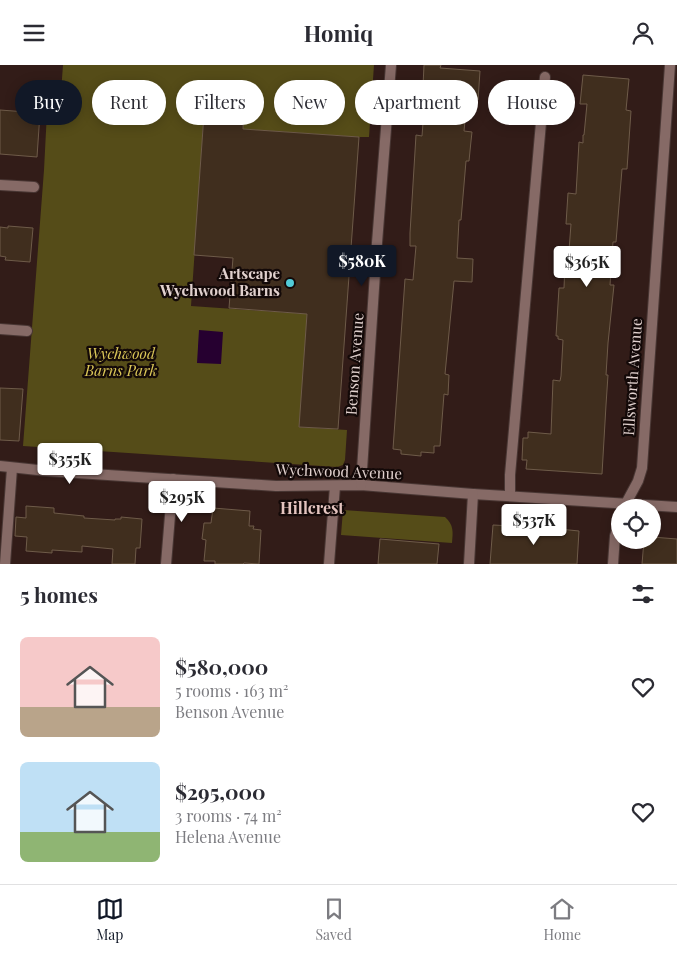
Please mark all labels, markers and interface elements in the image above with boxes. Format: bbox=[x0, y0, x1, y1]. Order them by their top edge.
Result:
text: Homiq bbox=[304, 18, 373, 48]
icon: menu bbox=[20, 19, 48, 47]
icon: person bbox=[629, 19, 657, 47]
chip: Buy bbox=[15, 80, 82, 125]
chip: Rent bbox=[92, 80, 166, 125]
chip: Filters bbox=[176, 80, 264, 125]
chip: New bbox=[274, 80, 345, 125]
chip: Apartment bbox=[355, 80, 478, 125]
chip: House bbox=[488, 80, 575, 125]
pin: $580K bbox=[327, 245, 397, 287]
pin: $365K bbox=[552, 245, 622, 288]
text: $580K bbox=[338, 250, 386, 271]
text: $365K bbox=[565, 251, 609, 272]
place label: Artscape Wychwood Barns bbox=[159, 263, 280, 300]
marker: Artscape Wychwood Barns bbox=[284, 277, 296, 289]
street label: Benson Avenue bbox=[340, 312, 368, 416]
street label: Ellsworth Avenue bbox=[618, 318, 646, 436]
park label: Wychwood Barns Park bbox=[84, 343, 158, 380]
pin: $355K bbox=[35, 443, 105, 485]
text: $355K bbox=[48, 448, 92, 469]
street label: Wychwood Avenue bbox=[275, 459, 402, 483]
pin: $295K bbox=[147, 481, 217, 523]
text: $295K bbox=[159, 486, 205, 507]
district label: Hillcrest bbox=[280, 497, 344, 518]
map controls bbox=[611, 499, 661, 549]
button: locate bbox=[611, 499, 661, 549]
pin: $537K bbox=[499, 503, 569, 546]
text: $537K bbox=[512, 509, 556, 530]
text: 5 homes bbox=[20, 580, 98, 608]
icon: filters bbox=[629, 580, 657, 608]
text: $580,000 bbox=[175, 652, 268, 680]
icon: home bbox=[60, 657, 120, 717]
icon: heart bbox=[629, 673, 657, 701]
text: 5 rooms · 163 m² bbox=[175, 680, 288, 701]
text: Benson Avenue bbox=[175, 701, 284, 722]
text: $295,000 bbox=[175, 777, 266, 805]
icon: home bbox=[60, 782, 120, 842]
icon: heart bbox=[629, 798, 657, 826]
text: 3 rooms · 74 m² bbox=[175, 805, 282, 826]
text: Helena Avenue bbox=[175, 826, 281, 847]
tab: Map bbox=[96, 895, 124, 944]
tab: Saved bbox=[316, 895, 352, 944]
tab: Home bbox=[544, 895, 581, 944]

